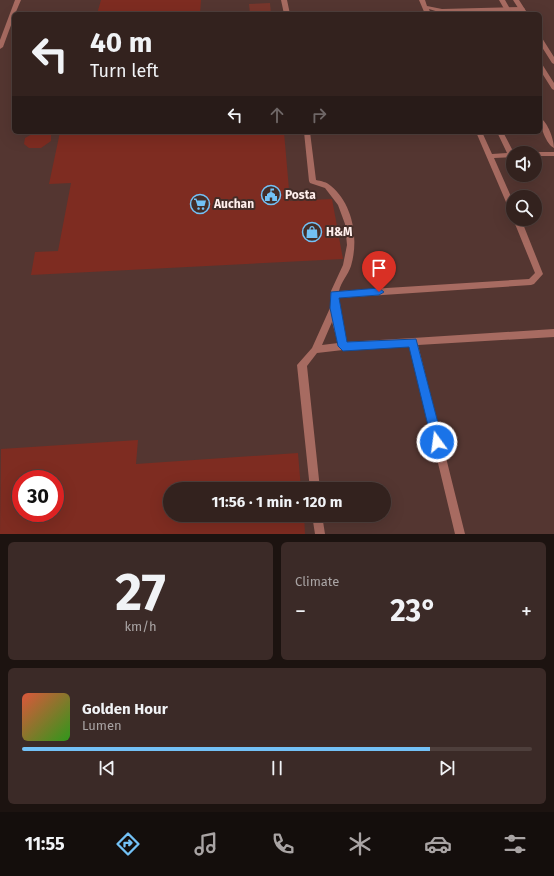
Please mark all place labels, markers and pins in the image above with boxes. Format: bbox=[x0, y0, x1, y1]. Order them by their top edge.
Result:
public building icon: Posta bbox=[260, 184, 282, 206]
place label: Posta bbox=[285, 188, 316, 202]
supermarket icon: Auchan bbox=[189, 193, 211, 215]
place label: Auchan bbox=[213, 197, 254, 211]
shop icon: H&M bbox=[301, 221, 323, 243]
place label: H&M bbox=[326, 225, 353, 239]
pin bbox=[362, 251, 396, 292]

